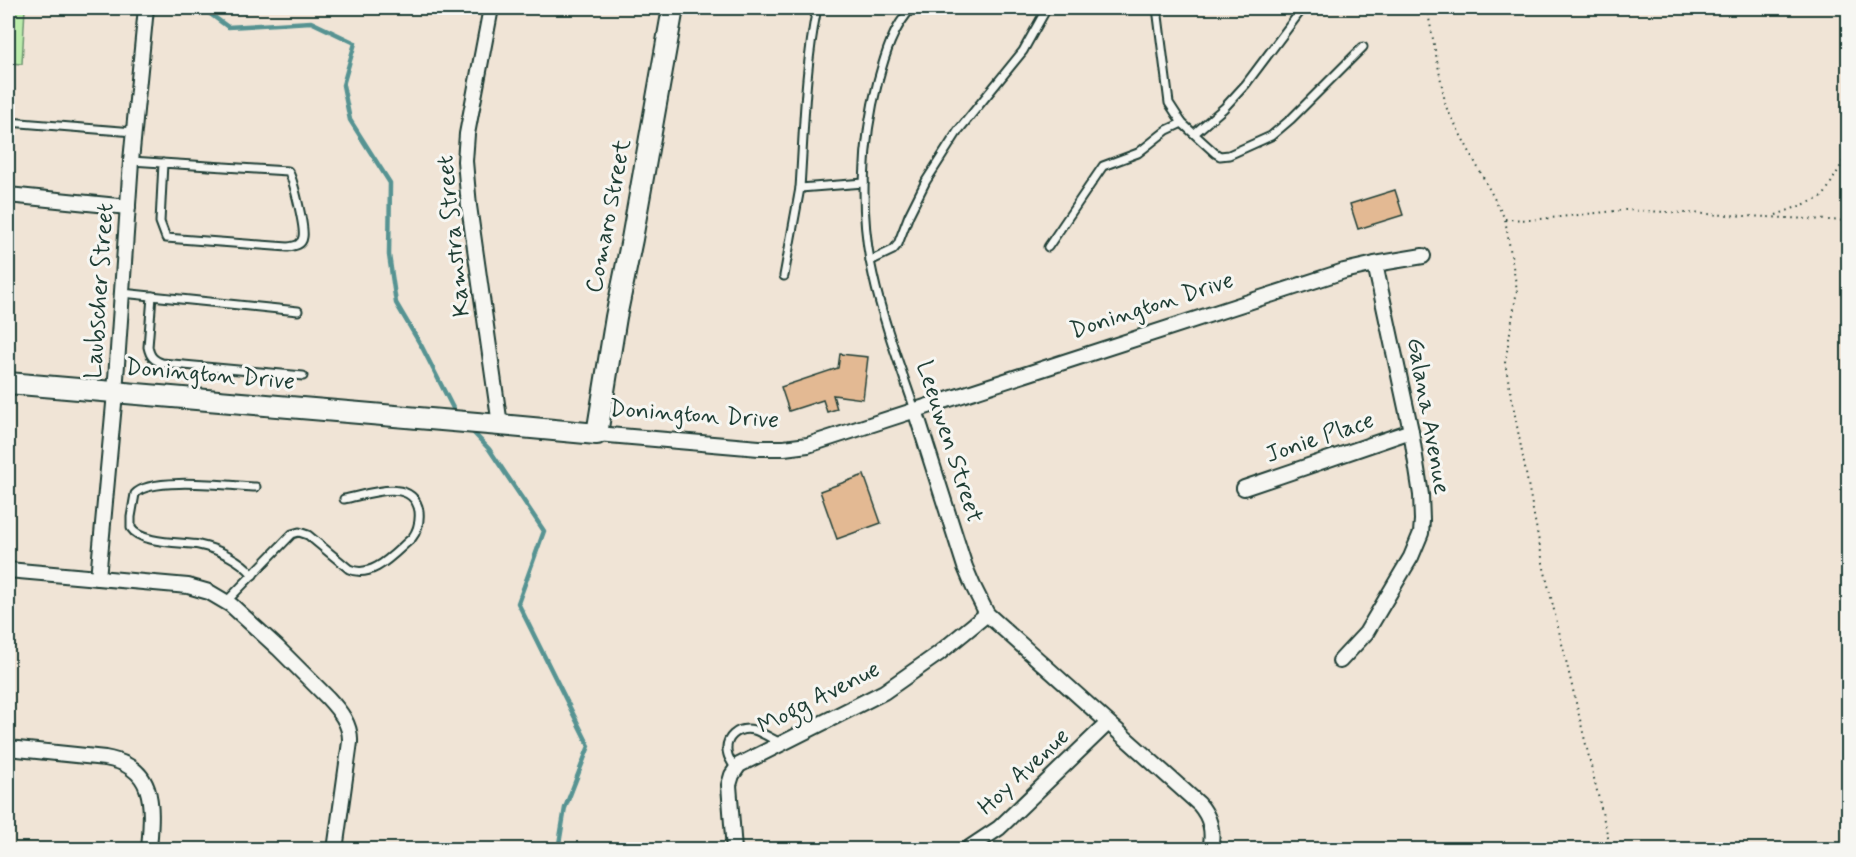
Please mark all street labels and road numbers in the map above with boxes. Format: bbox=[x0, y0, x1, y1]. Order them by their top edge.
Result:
street label: Comaro Street bbox=[579, 136, 639, 296]
street label: Kamstra Street bbox=[430, 154, 478, 318]
street label: Laubscher Street bbox=[78, 202, 122, 380]
street label: Donington Drive bbox=[1066, 265, 1238, 347]
street label: Galana Avenue bbox=[1399, 335, 1457, 497]
street label: Donington Drive bbox=[124, 352, 296, 398]
street label: Leeuwen Street bbox=[908, 357, 990, 527]
street label: Donington Drive bbox=[608, 394, 780, 436]
street label: Jonie Place bbox=[1262, 405, 1378, 471]
street label: Mogg Avenue bbox=[753, 654, 887, 745]
street label: Hoy Avenue bbox=[971, 721, 1077, 823]

